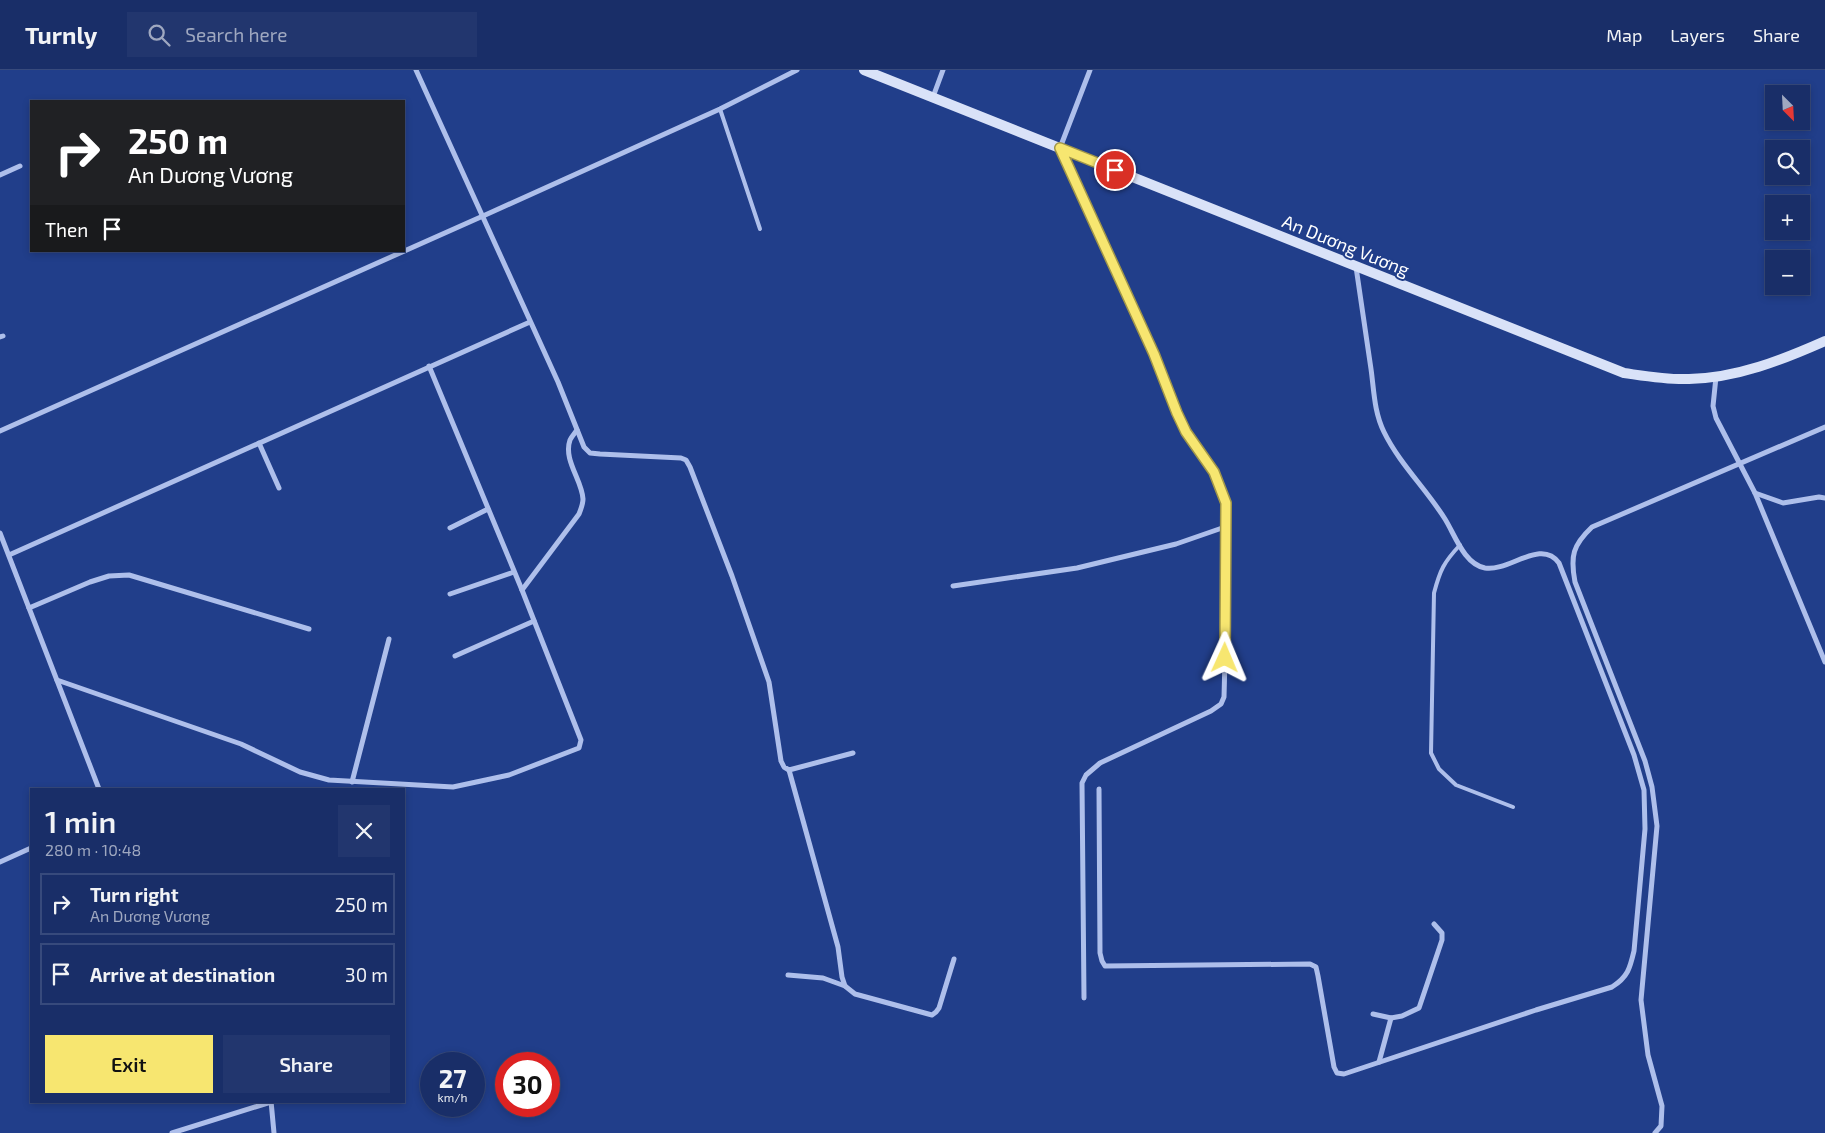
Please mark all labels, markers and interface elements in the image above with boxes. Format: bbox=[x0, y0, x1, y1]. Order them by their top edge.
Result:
search box bbox=[127, 12, 477, 57]
text: Turnly bbox=[25, 20, 97, 49]
icon: search bbox=[145, 21, 173, 49]
text: Search here bbox=[185, 23, 287, 46]
text: Map bbox=[1606, 24, 1642, 46]
text: Layers bbox=[1670, 24, 1725, 46]
text: Share bbox=[1753, 24, 1800, 46]
north arrow bbox=[1765, 85, 1810, 130]
map controls bbox=[1765, 85, 1810, 295]
text: 250 m bbox=[128, 119, 228, 161]
icon: right bbox=[45, 120, 110, 185]
button: search bbox=[1765, 140, 1810, 185]
pin bbox=[1094, 149, 1136, 191]
icon: arrive bbox=[1101, 156, 1129, 184]
text: An Dương Vương bbox=[128, 161, 293, 187]
button: + bbox=[1765, 195, 1810, 240]
street label: An Dương Vương bbox=[1279, 210, 1413, 280]
icon: arrive bbox=[98, 215, 126, 243]
text: Then bbox=[45, 218, 88, 241]
button: − bbox=[1765, 250, 1810, 295]
position arrow bbox=[1198, 631, 1250, 683]
text: 1 min bbox=[45, 803, 116, 839]
button: close bbox=[338, 805, 390, 857]
text: 280 m · 10:48 bbox=[45, 840, 141, 859]
text: Turn right bbox=[90, 883, 178, 906]
icon: right bbox=[47, 890, 75, 918]
text: 250 m bbox=[335, 893, 388, 916]
text: An Dương Vương bbox=[90, 906, 210, 925]
icon: arrive bbox=[47, 960, 75, 988]
text: Arrive at destination bbox=[90, 963, 275, 986]
text: 30 m bbox=[345, 963, 388, 986]
button: Exit bbox=[45, 1035, 213, 1093]
button: Share bbox=[223, 1035, 390, 1093]
speed limit sign: 30 bbox=[495, 1052, 560, 1117]
text: 27 bbox=[439, 1063, 466, 1093]
text: km/h bbox=[438, 1090, 467, 1104]

